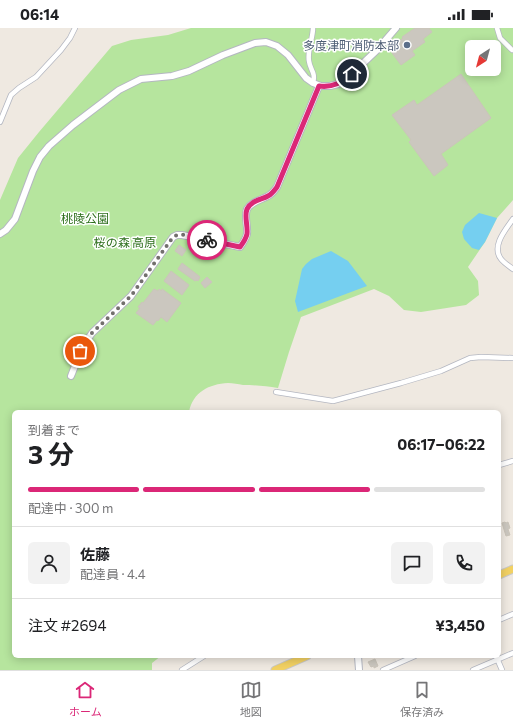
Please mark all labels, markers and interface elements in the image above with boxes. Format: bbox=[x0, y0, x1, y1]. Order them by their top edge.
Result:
text: 06:14 bbox=[20, 5, 59, 23]
place label: 多度津町消防本部 bbox=[303, 38, 399, 52]
marker: 多度津町消防本部 bbox=[402, 40, 412, 50]
north arrow bbox=[465, 40, 501, 76]
map controls bbox=[465, 40, 501, 76]
pin bbox=[335, 57, 369, 91]
icon: home bbox=[341, 63, 363, 85]
park label: 桃陵公園 bbox=[61, 211, 109, 225]
courier bbox=[187, 220, 227, 260]
icon: bike bbox=[196, 229, 218, 251]
park label: 桜の森 高原 bbox=[94, 235, 156, 249]
pin bbox=[63, 334, 97, 368]
icon: bag bbox=[69, 340, 91, 362]
text: 到着まで bbox=[28, 422, 80, 438]
text: 06:17–06:22 bbox=[397, 435, 485, 453]
text: 3 分 bbox=[28, 438, 74, 469]
text: 配達中 · 300 m bbox=[28, 500, 113, 516]
button: person bbox=[28, 542, 70, 584]
button: chat bbox=[391, 542, 433, 584]
button: phone bbox=[443, 542, 485, 584]
text: 佐藤 bbox=[80, 545, 110, 563]
text: 配達員 · 4.4 bbox=[80, 566, 145, 582]
text: 注文 #2694 bbox=[28, 616, 106, 634]
text: ¥3,450 bbox=[435, 616, 485, 634]
tab: ホーム bbox=[69, 679, 102, 719]
tab: 地図 bbox=[240, 679, 262, 719]
tab: 保存済み bbox=[400, 679, 444, 719]

